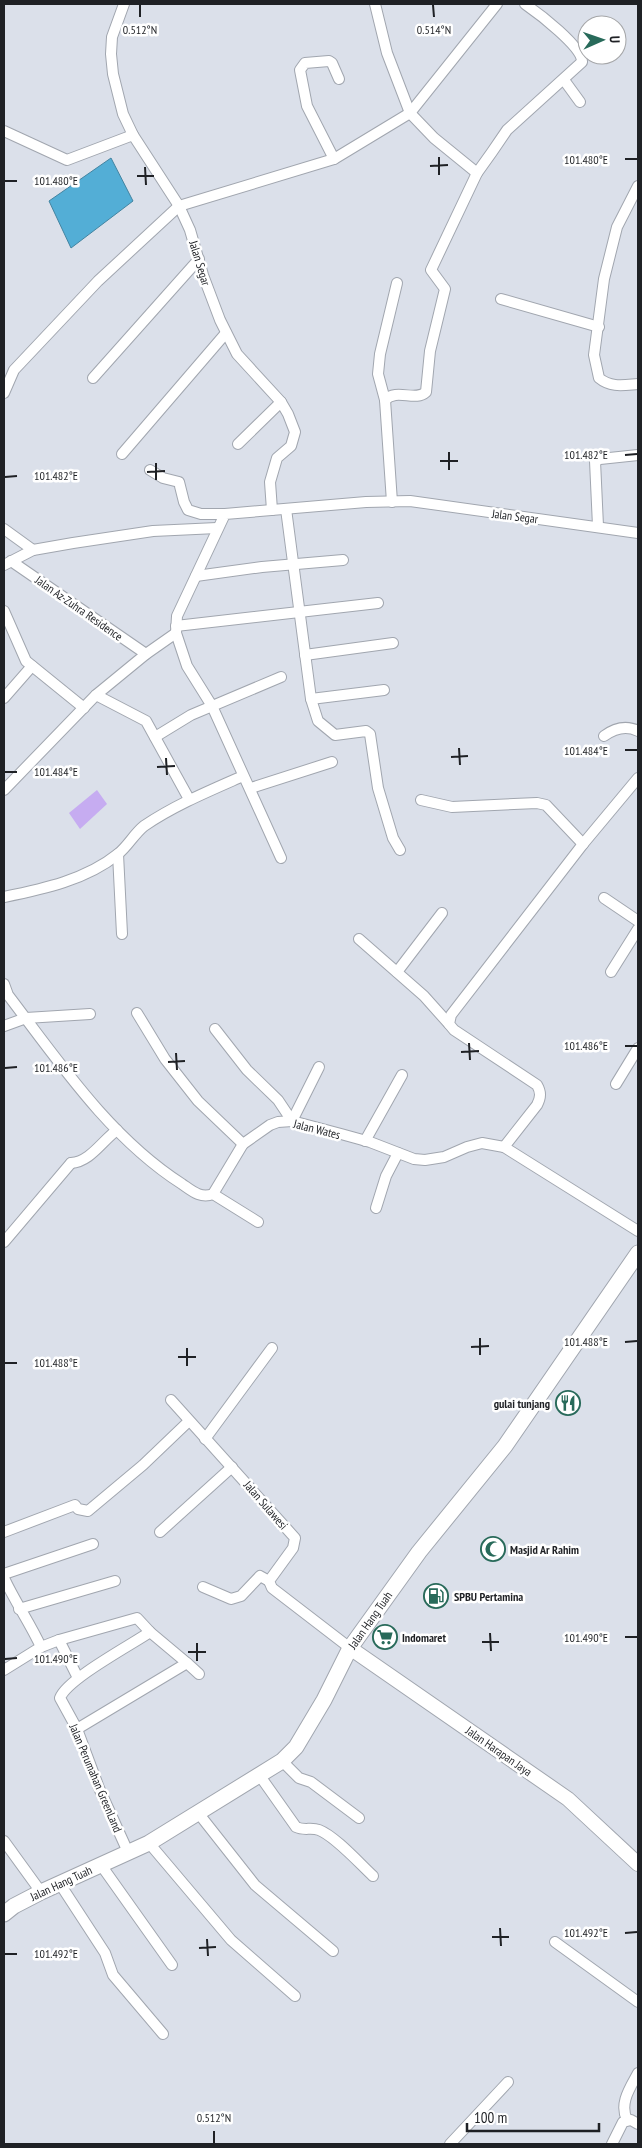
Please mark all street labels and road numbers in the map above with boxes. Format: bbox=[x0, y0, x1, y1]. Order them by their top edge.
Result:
street label: Jalan Segar bbox=[186, 238, 214, 288]
street label: Jalan Segar bbox=[490, 506, 540, 526]
street label: Jalan Az-Zuhra Residence bbox=[32, 572, 126, 644]
street label: Jalan Wates bbox=[291, 1116, 342, 1142]
street label: Jalan Sulawesi bbox=[240, 1477, 291, 1532]
street label: Jalan Hang Tuah bbox=[344, 1588, 395, 1652]
street label: Jalan Perumahan GreenLand bbox=[66, 1721, 126, 1835]
street label: Jalan Harapan Jaya bbox=[462, 1722, 535, 1779]
street label: Jalan Hang Tuah bbox=[27, 1862, 94, 1904]

